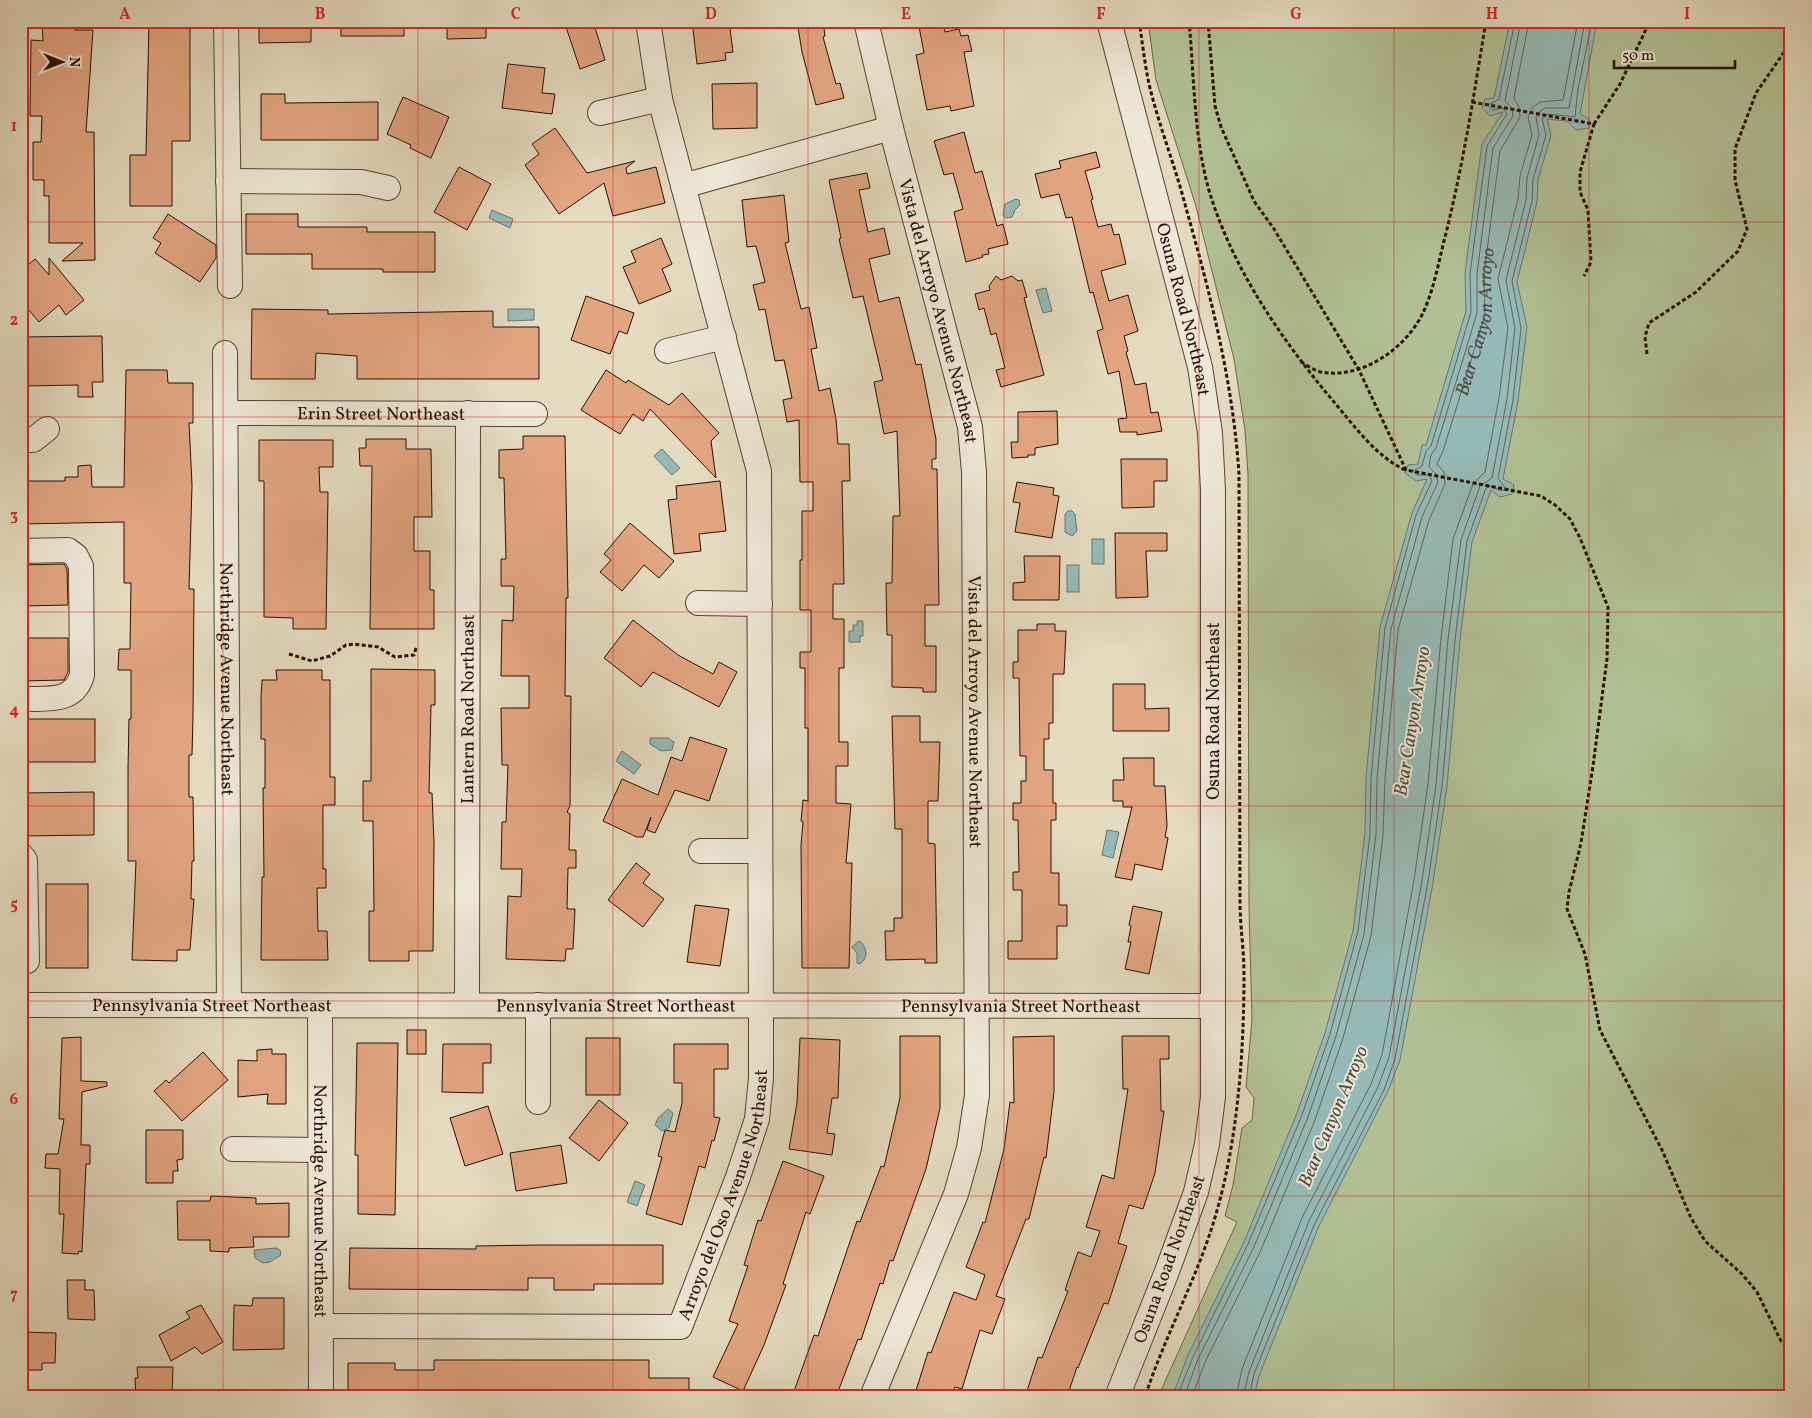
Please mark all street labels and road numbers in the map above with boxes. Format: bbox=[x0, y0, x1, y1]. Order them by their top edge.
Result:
street label: Vista del Arroyo Avenue Northeast bbox=[891, 176, 982, 444]
street label: Osuna Road Northeast bbox=[1149, 220, 1215, 398]
street label: Erin Street Northeast bbox=[297, 402, 465, 428]
street label: Northridge Avenue Northeast bbox=[212, 562, 239, 796]
street label: Vista del Arroyo Avenue Northeast bbox=[960, 575, 987, 848]
street label: Lantern Road Northeast bbox=[456, 614, 482, 804]
street label: Osuna Road Northeast bbox=[1202, 622, 1227, 800]
street label: Pennsylvania Street Northeast bbox=[92, 994, 332, 1019]
street label: Pennsylvania Street Northeast bbox=[496, 994, 736, 1020]
street label: Pennsylvania Street Northeast bbox=[901, 995, 1141, 1020]
street label: Arroyo del Oso Avenue Northeast bbox=[673, 1069, 775, 1324]
street label: Northridge Avenue Northeast bbox=[306, 1084, 332, 1318]
street label: Osuna Road Northeast bbox=[1128, 1172, 1213, 1347]

